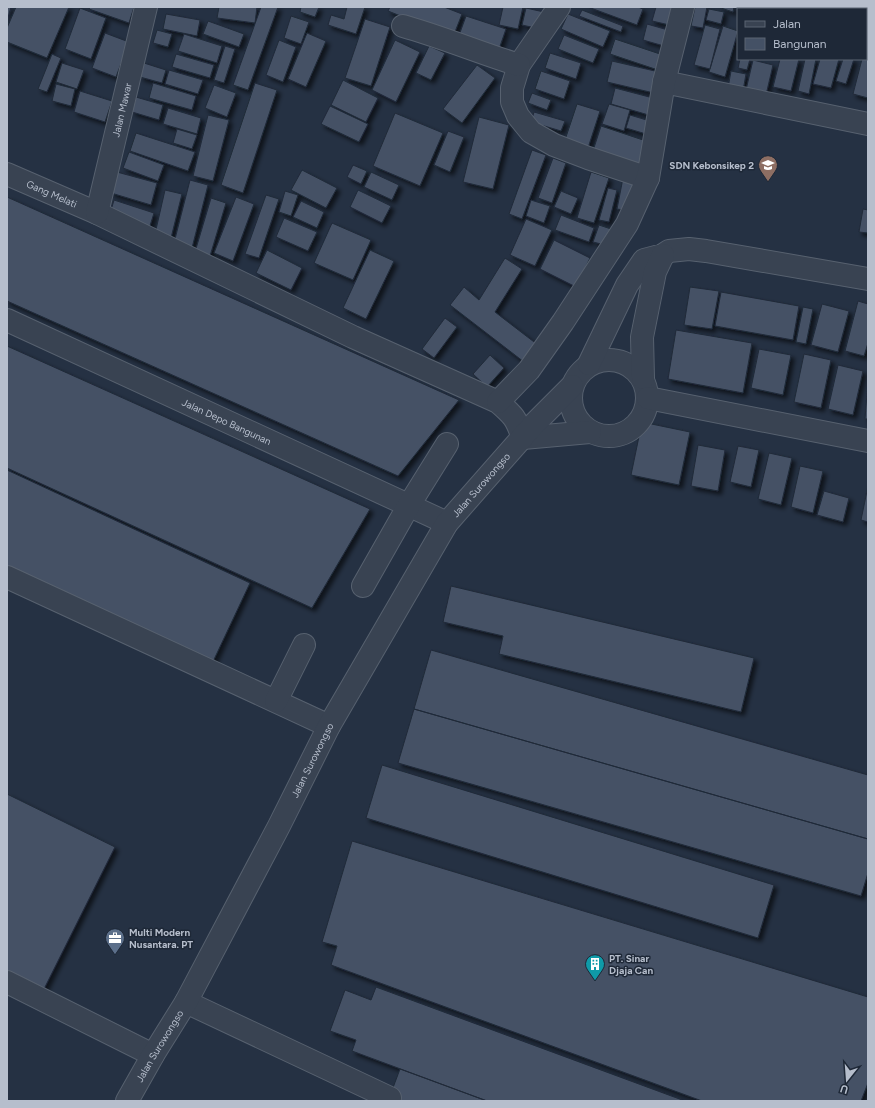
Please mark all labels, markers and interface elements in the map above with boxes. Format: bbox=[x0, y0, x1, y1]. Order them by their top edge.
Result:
legend bbox=[737, 8, 867, 60]
text: Jalan bbox=[773, 17, 801, 31]
text: Bangunan bbox=[773, 37, 827, 51]
street label: Jalan Mawar bbox=[109, 81, 135, 138]
school or university icon: SDN Kebonsikep 2 bbox=[757, 154, 779, 182]
place label: SDN Kebonsikep 2 bbox=[669, 159, 754, 172]
street label: Gang Melati bbox=[24, 177, 79, 211]
street label: Jalan Depo Bangunan bbox=[180, 396, 274, 448]
street label: Jalan Surowongso bbox=[449, 450, 513, 520]
street label: Jalan Surowongso bbox=[288, 721, 337, 800]
place label: Multi Modern Nusantara. PT bbox=[129, 926, 193, 951]
office icon: Multi Modern Nusantara. PT bbox=[104, 927, 126, 955]
place label: PT. Sinar Djaja Can bbox=[609, 952, 653, 977]
building icon: PT. Sinar Djaja Can bbox=[584, 953, 606, 981]
street label: Jalan Surowongso bbox=[133, 1007, 187, 1084]
north arrow bbox=[827, 1060, 867, 1100]
text: U bbox=[838, 1082, 850, 1096]

